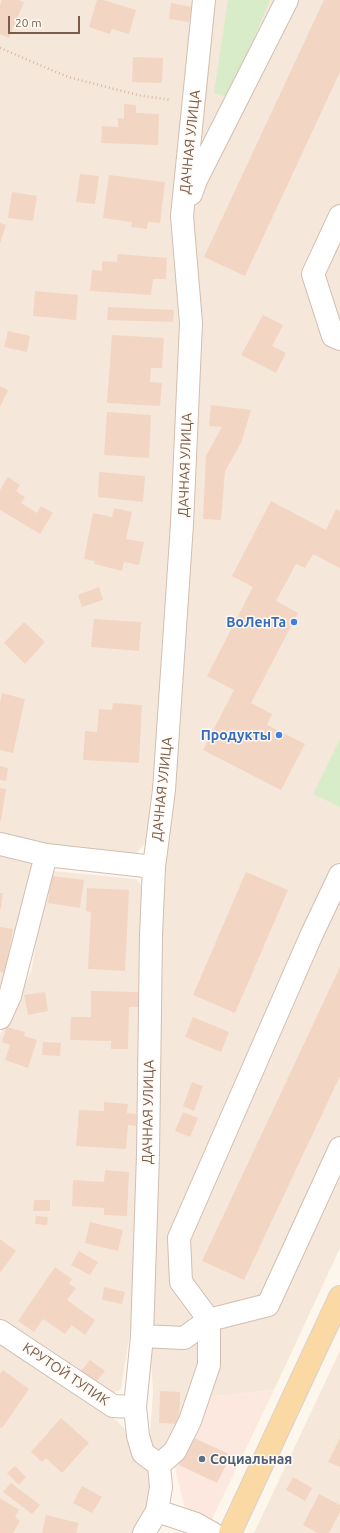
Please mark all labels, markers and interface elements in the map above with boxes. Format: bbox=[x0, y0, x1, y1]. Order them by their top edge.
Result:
scale bar bbox=[10, 8, 82, 34]
text: 20 m bbox=[15, 16, 42, 29]
street label: ДАЧНАЯ УЛИЦА bbox=[176, 89, 204, 195]
street label: ДАЧНАЯ УЛИЦА bbox=[175, 413, 195, 517]
place label: ВоЛенТа bbox=[226, 614, 286, 630]
marker: ВоЛенТа bbox=[289, 617, 299, 627]
place label: Продукты bbox=[201, 727, 271, 743]
marker: Продукты bbox=[274, 730, 284, 740]
street label: ДАЧНАЯ УЛИЦА bbox=[148, 736, 176, 842]
street label: ДАЧНАЯ УЛИЦА bbox=[139, 1060, 157, 1164]
street label: КРУТОЙ ТУПИК bbox=[19, 1339, 113, 1409]
place label: Социальная bbox=[210, 1451, 292, 1467]
marker: Социальная bbox=[197, 1454, 207, 1464]

